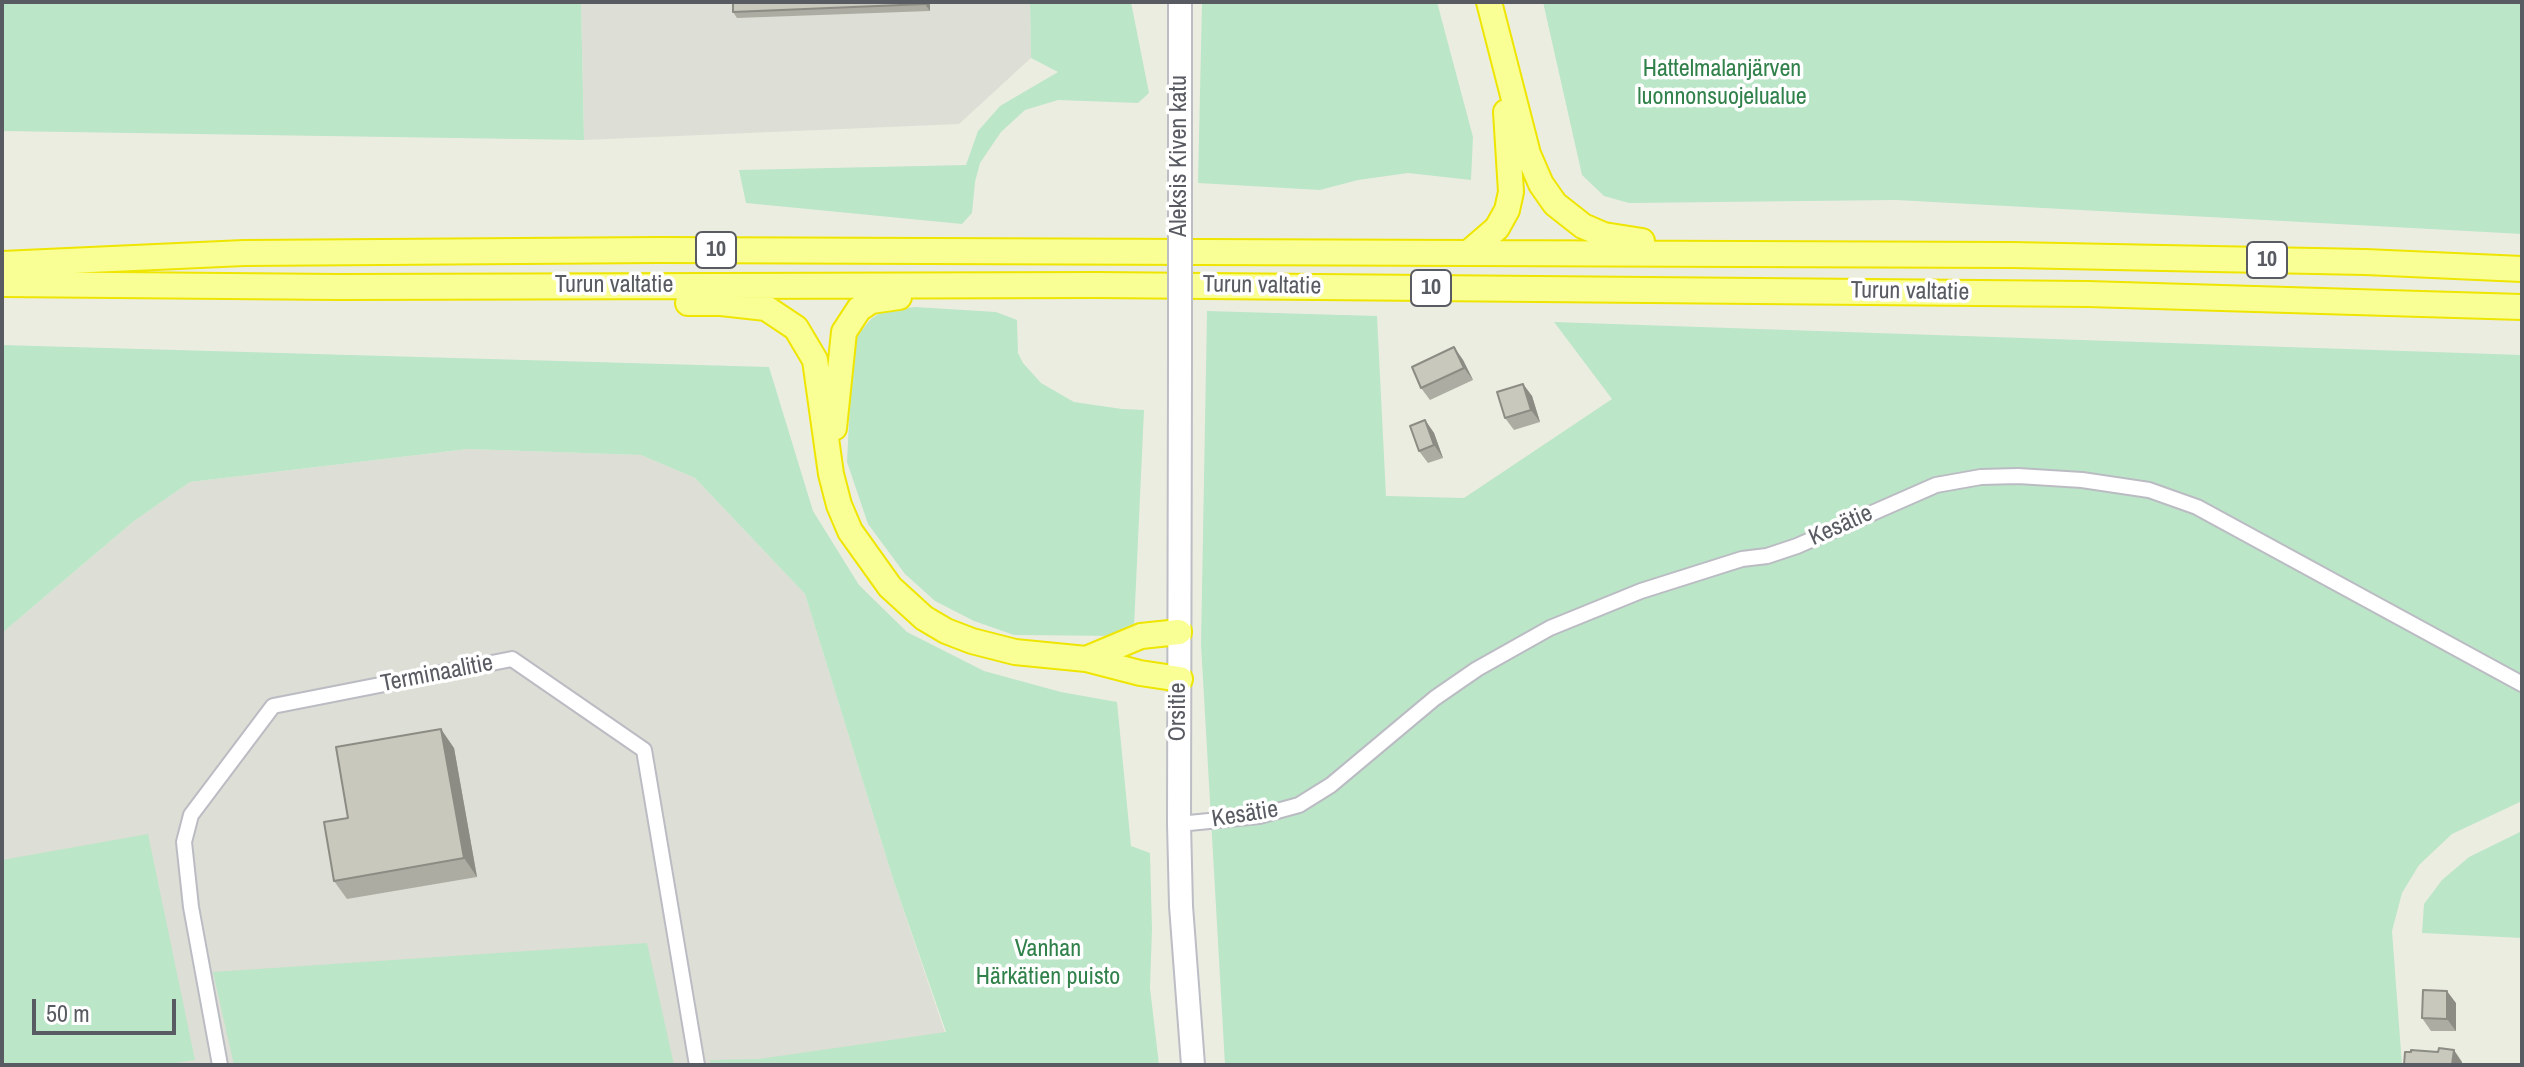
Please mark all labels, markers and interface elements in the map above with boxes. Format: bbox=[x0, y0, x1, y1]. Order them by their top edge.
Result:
park label: Hattelmalanjärven luonnonsuojelualue bbox=[1637, 56, 1807, 112]
street label: Aleksis Kiven katu bbox=[1166, 75, 1194, 237]
road number: 10 bbox=[696, 232, 736, 268]
road number: 10 bbox=[2247, 242, 2287, 278]
road number: 10 bbox=[1411, 270, 1451, 306]
street label: Turun valtatie bbox=[1202, 271, 1322, 301]
street label: Turun valtatie bbox=[555, 272, 673, 300]
street label: Turun valtatie bbox=[1850, 277, 1970, 307]
street label: Kesätie bbox=[1805, 499, 1877, 553]
street label: Terminaalitie bbox=[378, 649, 496, 699]
street label: Orsitie bbox=[1165, 682, 1193, 742]
street label: Kesätie bbox=[1210, 796, 1280, 834]
park label: Vanhan Härkätien puisto bbox=[976, 936, 1120, 992]
scale bar bbox=[36, 983, 180, 1033]
text: 50 m bbox=[46, 997, 90, 1029]

